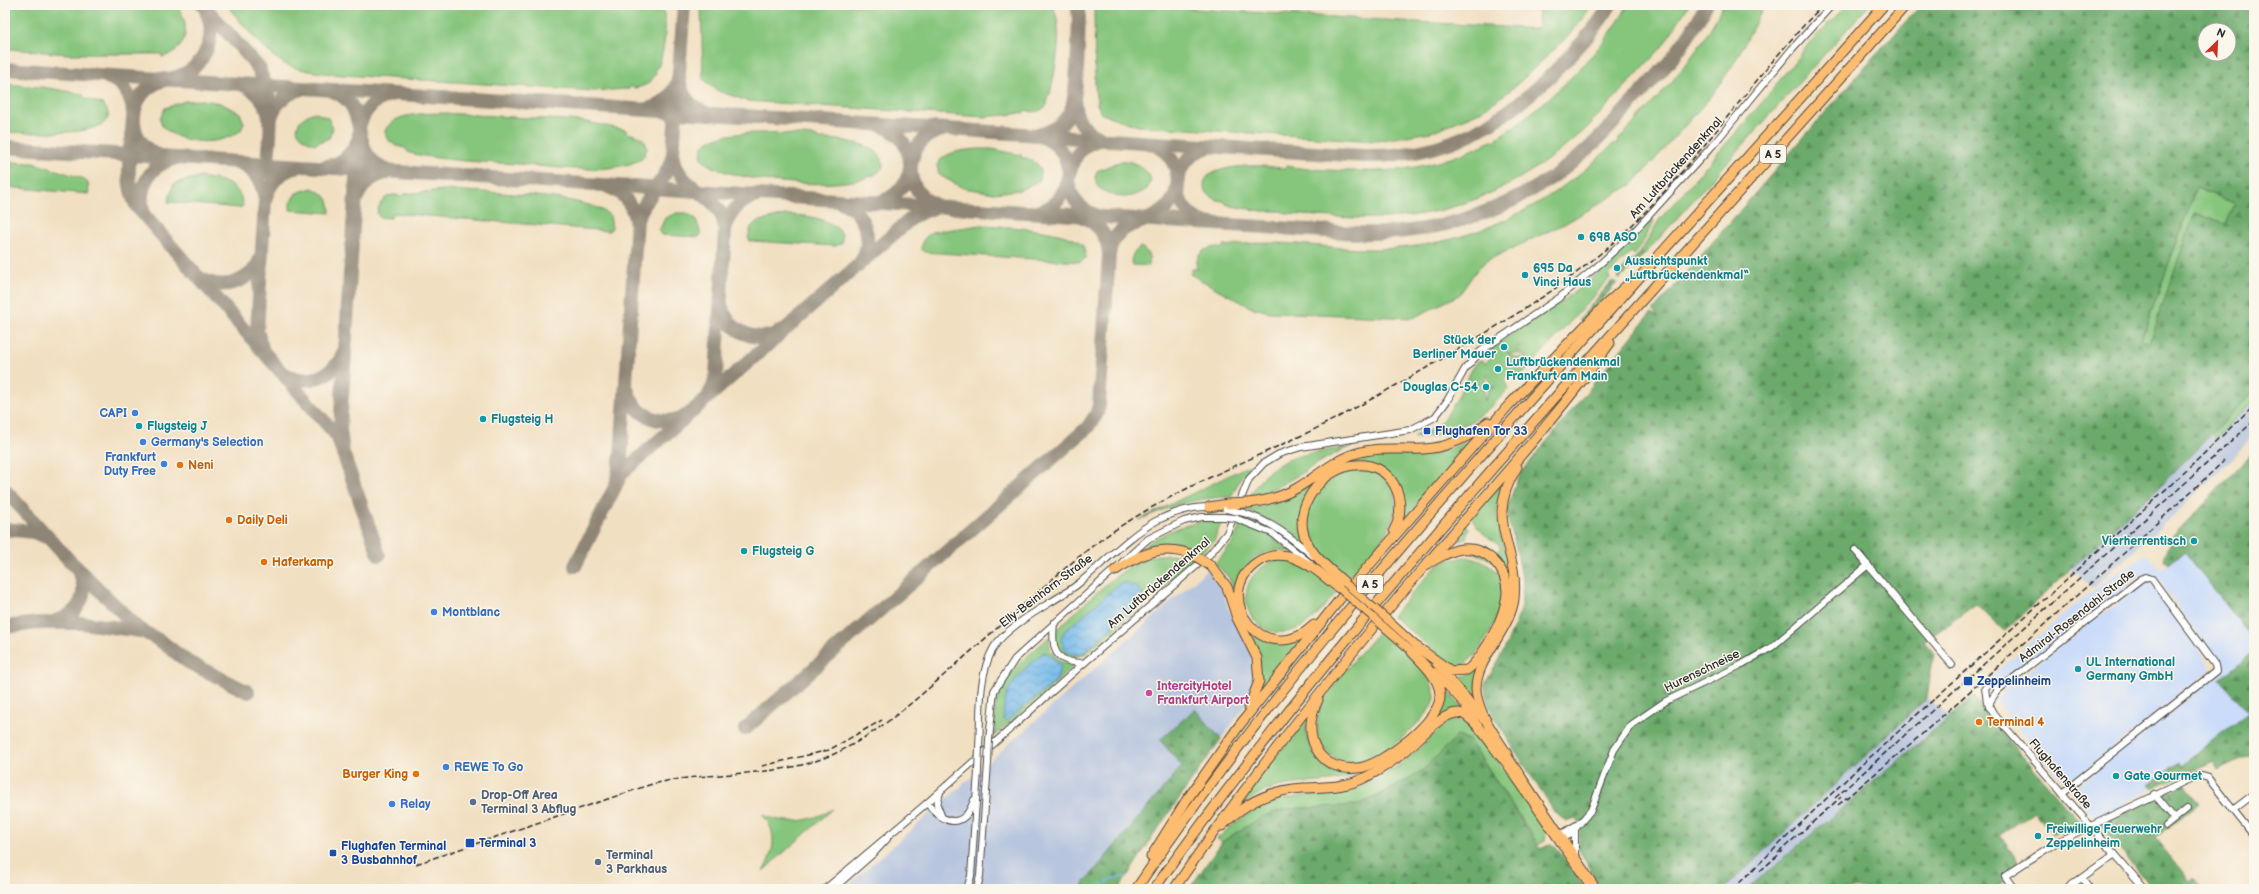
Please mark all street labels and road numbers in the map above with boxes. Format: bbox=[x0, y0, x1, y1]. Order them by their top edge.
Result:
street label: Am Luftbrückendenkmal bbox=[1626, 114, 1726, 222]
road number: A 5 bbox=[1760, 145, 1786, 163]
street label: Am Luftbrückendenkmal bbox=[1105, 534, 1213, 632]
street label: Elly-Beinhorn-Straße bbox=[997, 551, 1095, 631]
street label: Admiral-Rosendahl-Straße bbox=[2016, 566, 2138, 666]
road number: A 5 bbox=[1357, 575, 1383, 593]
street label: Hurenschneise bbox=[1662, 646, 1742, 696]
street label: Flughafenstraße bbox=[2025, 736, 2095, 812]

